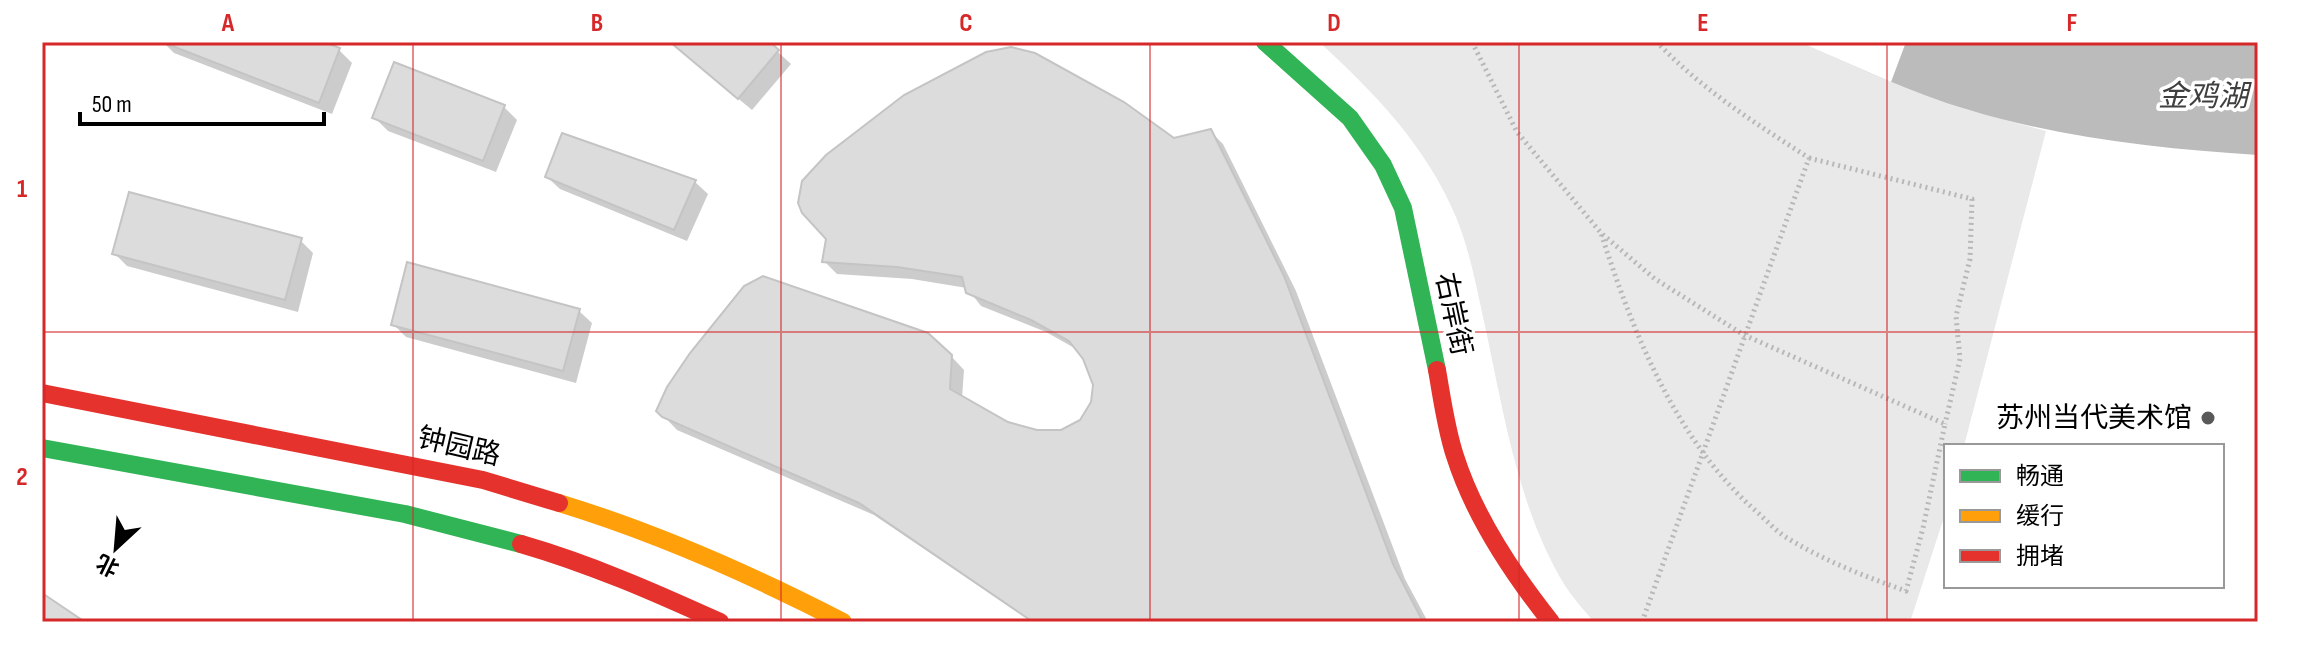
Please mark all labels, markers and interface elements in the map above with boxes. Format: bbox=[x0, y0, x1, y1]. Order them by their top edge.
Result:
text: A bbox=[221, 8, 235, 39]
text: B bbox=[591, 8, 603, 39]
text: C bbox=[959, 8, 973, 39]
text: D bbox=[1327, 8, 1341, 39]
text: E bbox=[1697, 8, 1709, 39]
text: F bbox=[2067, 8, 2078, 39]
scale bar bbox=[80, 76, 324, 126]
water label: 金鸡湖 bbox=[2158, 79, 2252, 115]
text: 50 m bbox=[92, 90, 132, 119]
text: 1 bbox=[17, 174, 27, 205]
street label: 右岸街 bbox=[1428, 269, 1478, 359]
place label: 苏州当代美术馆 bbox=[1996, 402, 2192, 435]
marker: 苏州当代美术馆 bbox=[2199, 409, 2217, 427]
street label: 钟园路 bbox=[414, 421, 504, 473]
legend bbox=[1944, 444, 2224, 588]
text: 2 bbox=[16, 462, 28, 493]
text: 畅通 bbox=[2016, 462, 2064, 491]
text: 缓行 bbox=[2016, 502, 2064, 531]
north arrow bbox=[76, 508, 156, 588]
text: 拥堵 bbox=[2016, 542, 2064, 571]
text: 北 bbox=[92, 548, 124, 582]

